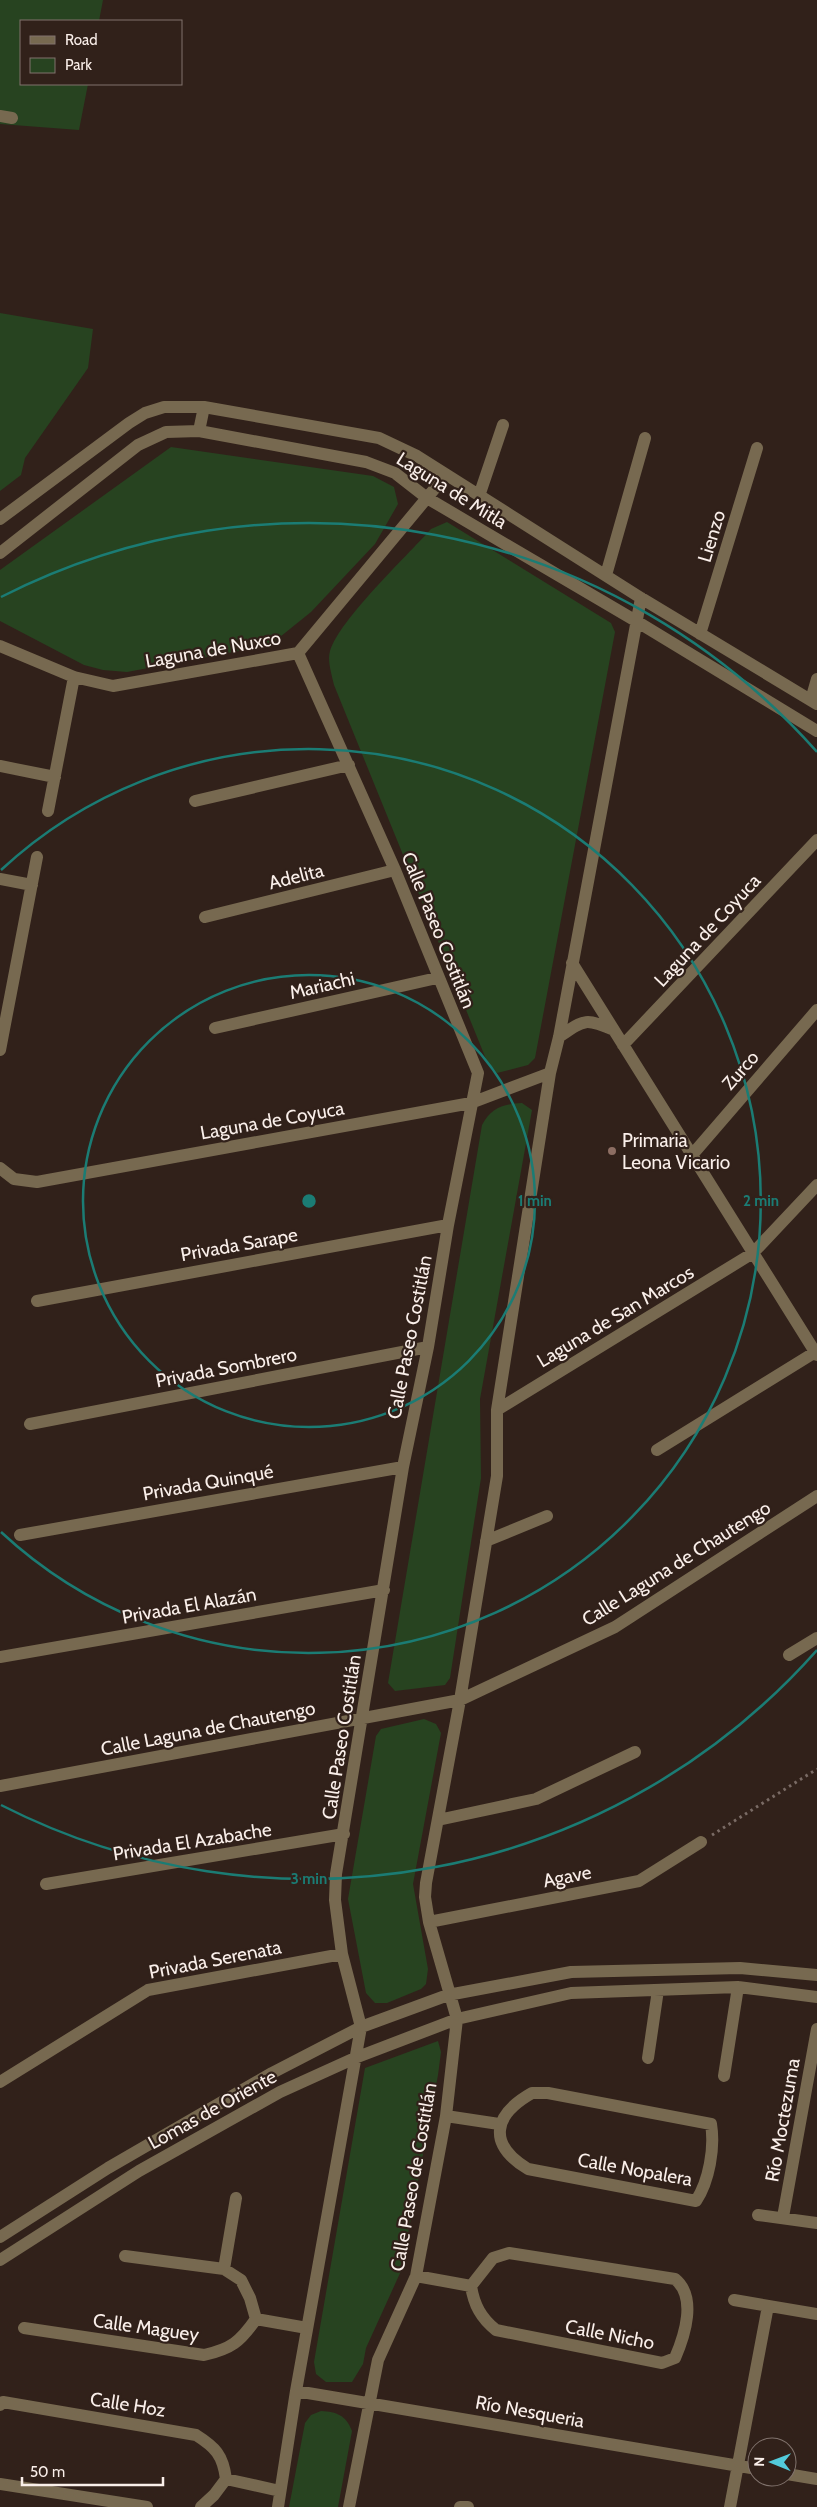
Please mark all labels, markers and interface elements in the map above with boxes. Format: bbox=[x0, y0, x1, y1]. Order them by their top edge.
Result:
legend bbox=[20, 20, 182, 85]
text: Road bbox=[65, 31, 98, 49]
text: Park bbox=[65, 56, 92, 74]
street label: Laguna de Mitla bbox=[392, 447, 511, 534]
street label: Lienzo bbox=[693, 507, 730, 565]
street label: Laguna de Nuxco bbox=[143, 626, 283, 673]
street label: Calle Paseo Costitlán bbox=[397, 849, 480, 1012]
street label: Adelita bbox=[266, 859, 326, 894]
street label: Laguna de Coyuca bbox=[649, 869, 765, 991]
street label: Mariachi bbox=[287, 967, 357, 1004]
street label: Zurco bbox=[717, 1046, 764, 1095]
street label: Laguna de Coyuca bbox=[198, 1097, 346, 1144]
place label: Primaria Leona Vicario bbox=[622, 1129, 730, 1174]
marker: Primaria Leona Vicario bbox=[606, 1145, 618, 1157]
centre of rings bbox=[300, 1192, 318, 1210]
text: 1 min bbox=[518, 1192, 552, 1210]
text: 2 min bbox=[743, 1192, 779, 1210]
street label: Privada Sarape bbox=[179, 1223, 300, 1266]
street label: Calle Paseo Costitlán bbox=[382, 1253, 437, 1421]
street label: Laguna de San Marcos bbox=[533, 1260, 698, 1372]
street label: Privada Sombrero bbox=[153, 1343, 299, 1392]
street label: Privada Quinqué bbox=[141, 1460, 276, 1505]
street label: Calle Laguna de Chautengo bbox=[578, 1496, 775, 1631]
street label: Privada El Alazán bbox=[120, 1582, 258, 1629]
street label: Calle Paseo Costitlán bbox=[317, 1653, 366, 1821]
street label: Calle Laguna de Chautengo bbox=[99, 1696, 317, 1761]
street label: Privada El Azabache bbox=[111, 1818, 273, 1865]
street label: Agave bbox=[541, 1861, 593, 1892]
text: 3 min bbox=[291, 1870, 327, 1888]
street label: Privada Serenata bbox=[147, 1935, 283, 1984]
street label: Río Moctezuma bbox=[760, 2056, 805, 2184]
street label: Lomas de Oriente bbox=[144, 2065, 281, 2154]
street label: Calle Paseo de Costitlán bbox=[386, 2081, 441, 2273]
street label: Calle Nopalera bbox=[576, 2148, 694, 2191]
street label: Calle Maguey bbox=[91, 2309, 201, 2346]
street label: Calle Nicho bbox=[563, 2315, 656, 2354]
street label: Calle Hoz bbox=[89, 2387, 167, 2422]
street label: Río Nesqueria bbox=[474, 2391, 586, 2432]
north arrow bbox=[747, 2437, 797, 2487]
scale bar bbox=[22, 2454, 164, 2486]
text: N bbox=[750, 2457, 768, 2467]
text: 50 m bbox=[30, 2463, 65, 2481]

